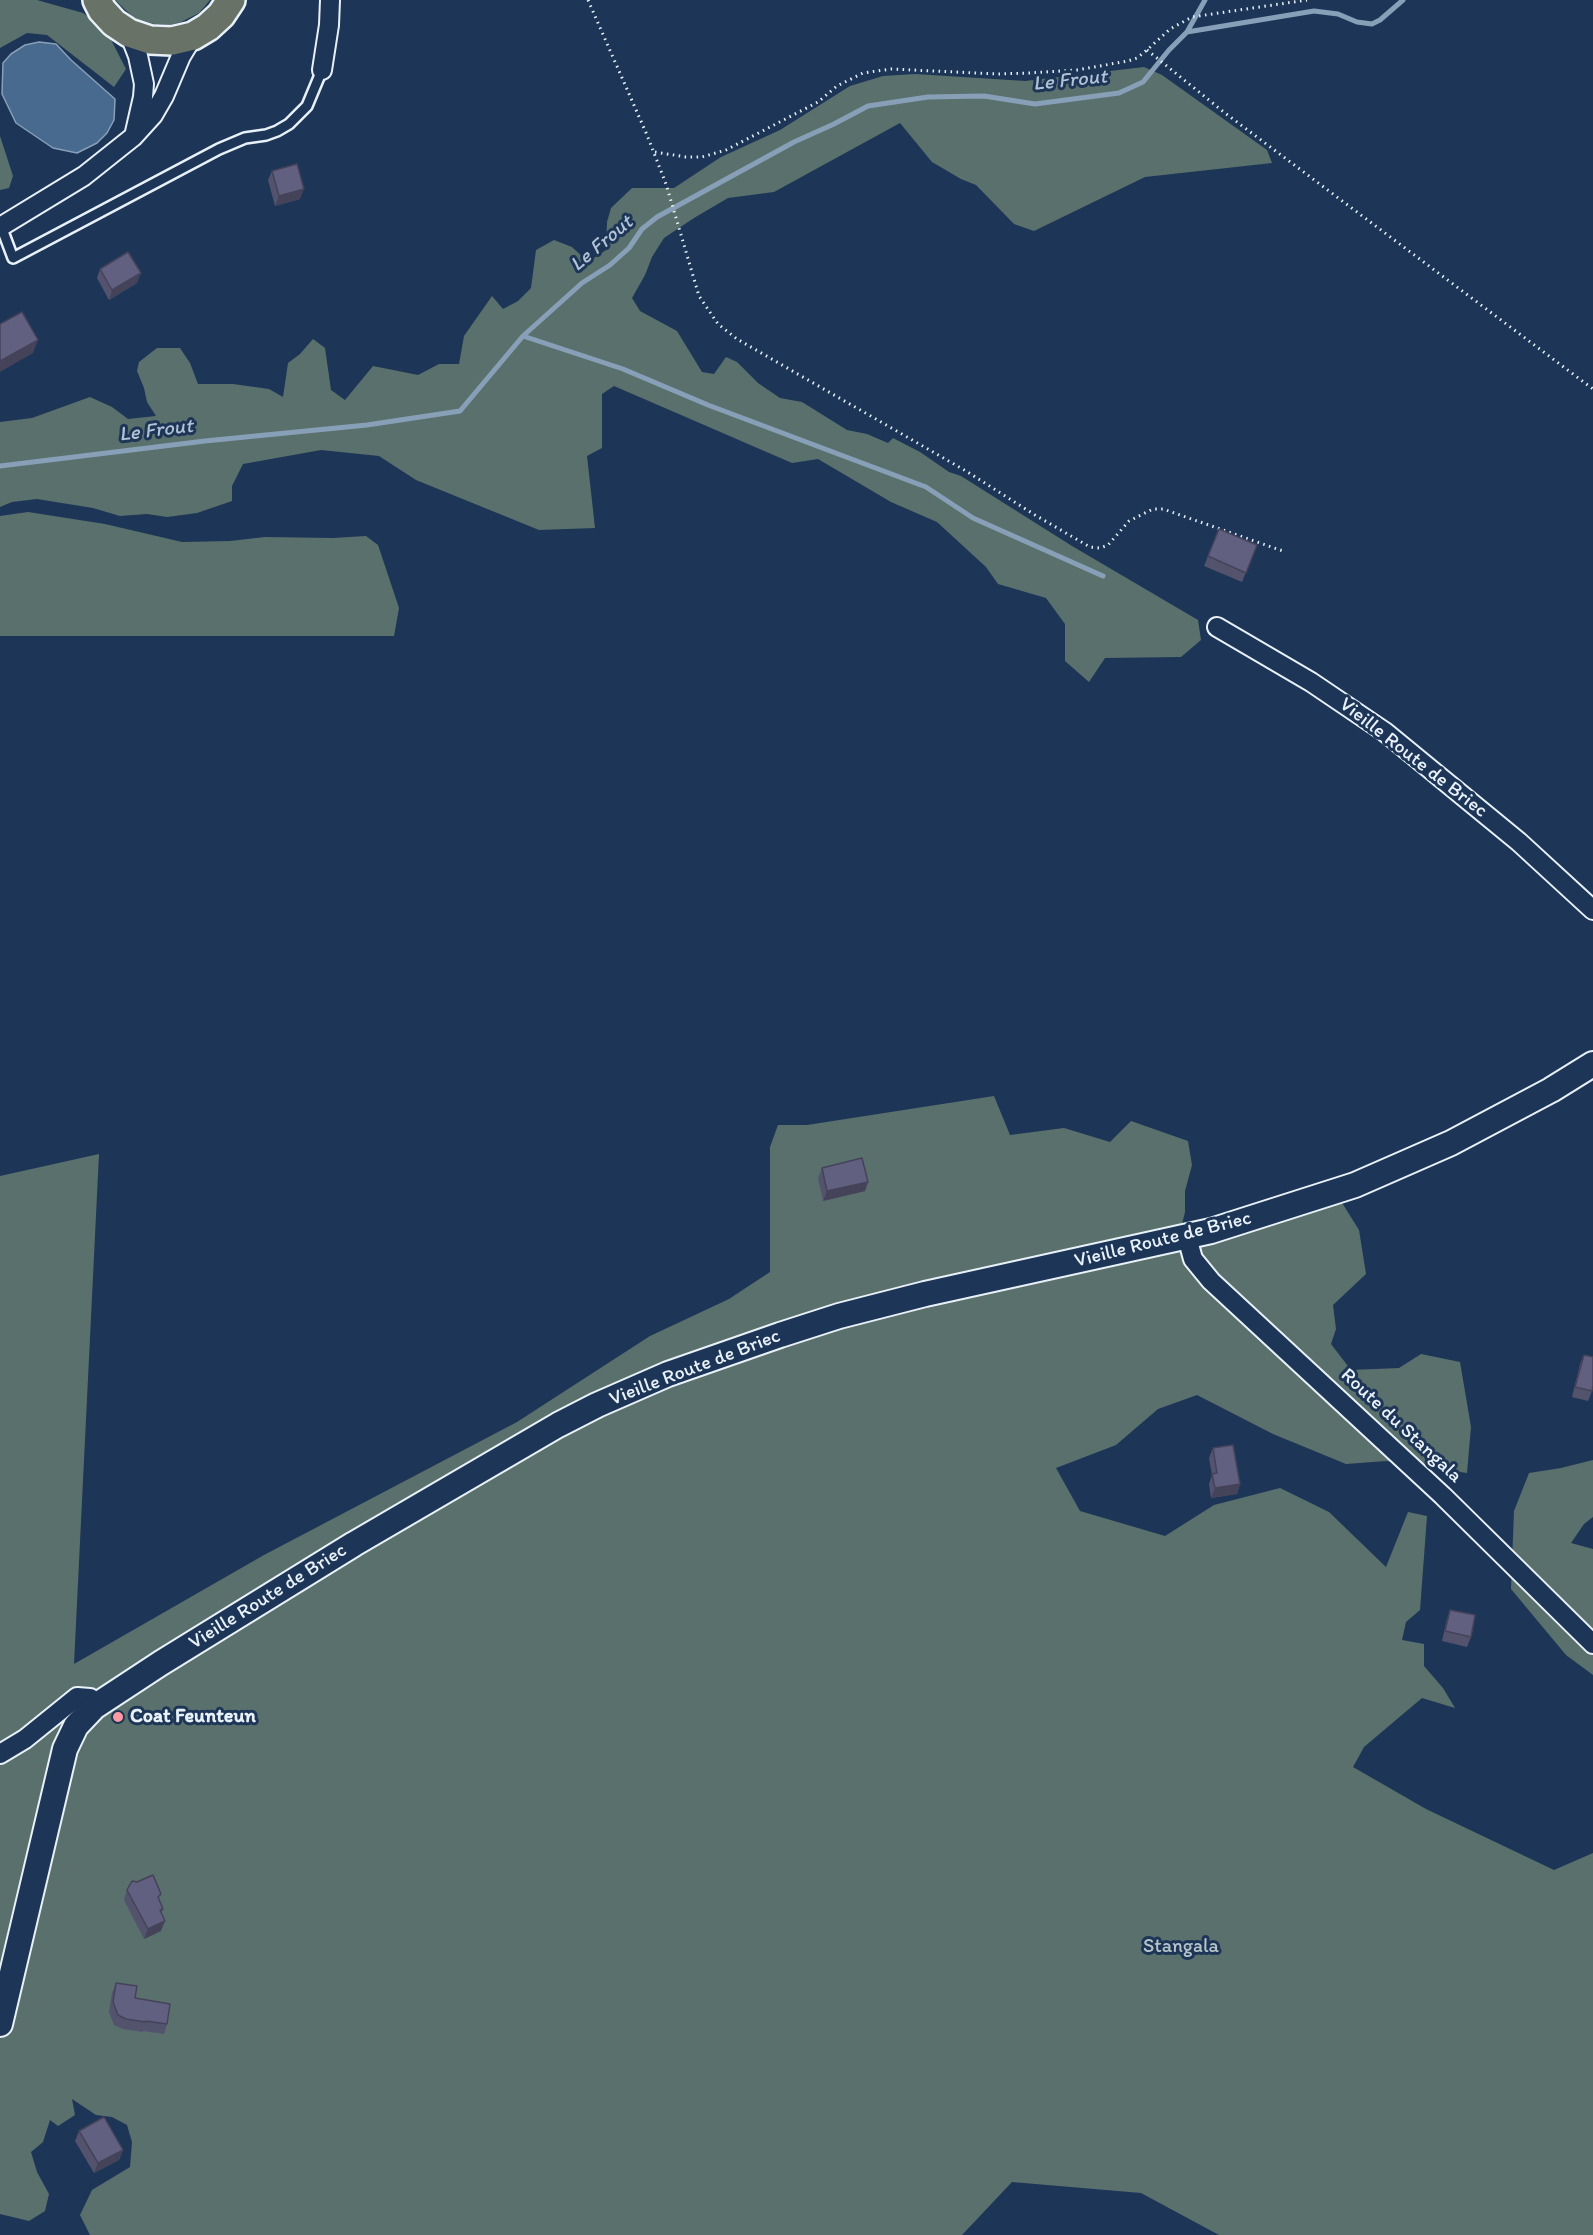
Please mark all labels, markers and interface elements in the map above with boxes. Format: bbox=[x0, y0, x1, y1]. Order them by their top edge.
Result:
water label: Le Frout bbox=[1032, 65, 1108, 97]
water label: Le Frout bbox=[565, 210, 639, 278]
water label: Le Frout bbox=[118, 414, 194, 448]
street label: Vieille Route de Briec bbox=[1334, 693, 1492, 823]
street label: Vieille Route de Briec bbox=[1072, 1206, 1254, 1274]
street label: Vieille Route de Briec bbox=[606, 1324, 784, 1412]
street label: Route du Stangala bbox=[1335, 1364, 1467, 1488]
street label: Vieille Route de Briec bbox=[185, 1539, 351, 1655]
place label: Coat Feunteun bbox=[130, 1705, 256, 1729]
marker: Coat Feunteun bbox=[111, 1710, 125, 1724]
park label: Stangala bbox=[1143, 1935, 1219, 1959]

